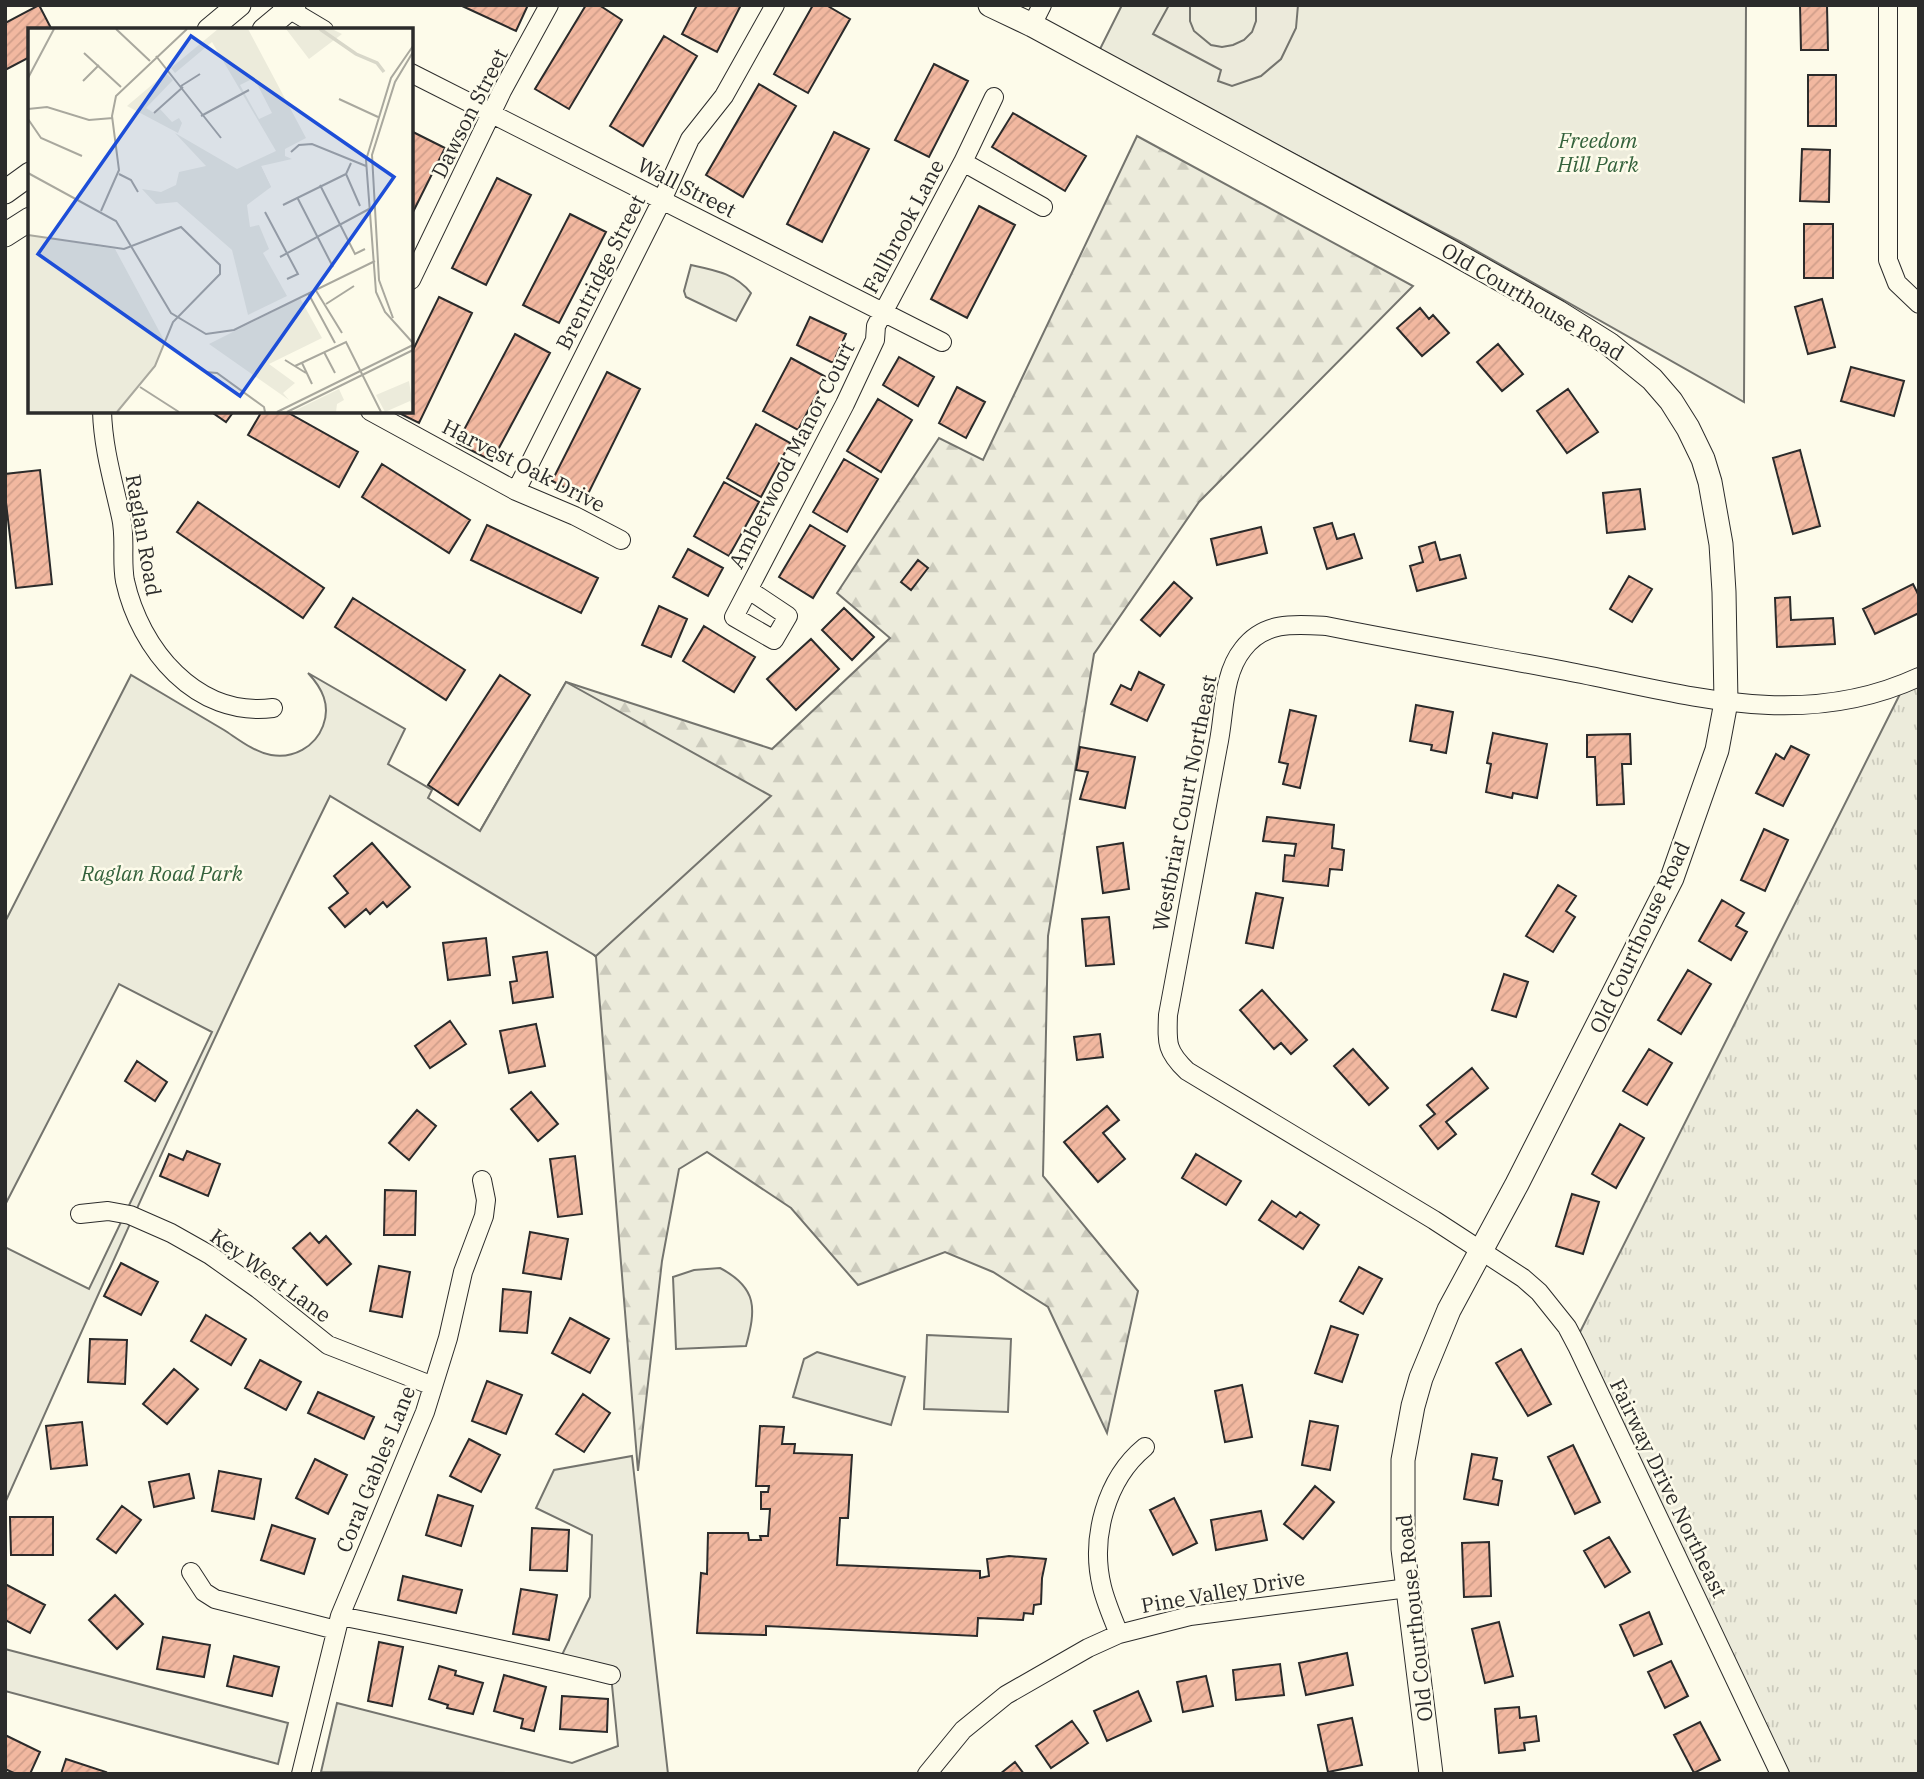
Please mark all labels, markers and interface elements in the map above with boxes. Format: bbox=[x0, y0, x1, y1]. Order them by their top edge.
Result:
inset map bbox=[28, 28, 413, 413]
street label: Dawson Street bbox=[424, 43, 514, 183]
park label: Freedom Hill Park bbox=[1556, 126, 1640, 178]
street label: Wall Street bbox=[633, 150, 741, 224]
street label: Fallbrook Lane bbox=[856, 154, 950, 298]
street label: Brentridge Street bbox=[549, 190, 651, 354]
street label: Old Courthouse Road bbox=[1436, 235, 1630, 367]
street label: Amberwood Manor Court bbox=[722, 337, 860, 573]
street label: Harvest Oak Drive bbox=[438, 412, 610, 518]
street label: Raglan Road bbox=[120, 472, 169, 598]
street label: Westbriar Court Northeast bbox=[1145, 672, 1223, 934]
street label: Old Courthouse Road bbox=[1582, 836, 1696, 1037]
park label: Raglan Road Park bbox=[80, 859, 244, 887]
street label: Key West Lane bbox=[205, 1222, 337, 1328]
street label: Fairway Drive Northeast bbox=[1604, 1374, 1734, 1602]
street label: Coral Gables Lane bbox=[329, 1381, 421, 1557]
street label: Old Courthouse Road bbox=[1389, 1513, 1439, 1723]
street label: Pine Valley Drive bbox=[1139, 1563, 1307, 1619]

